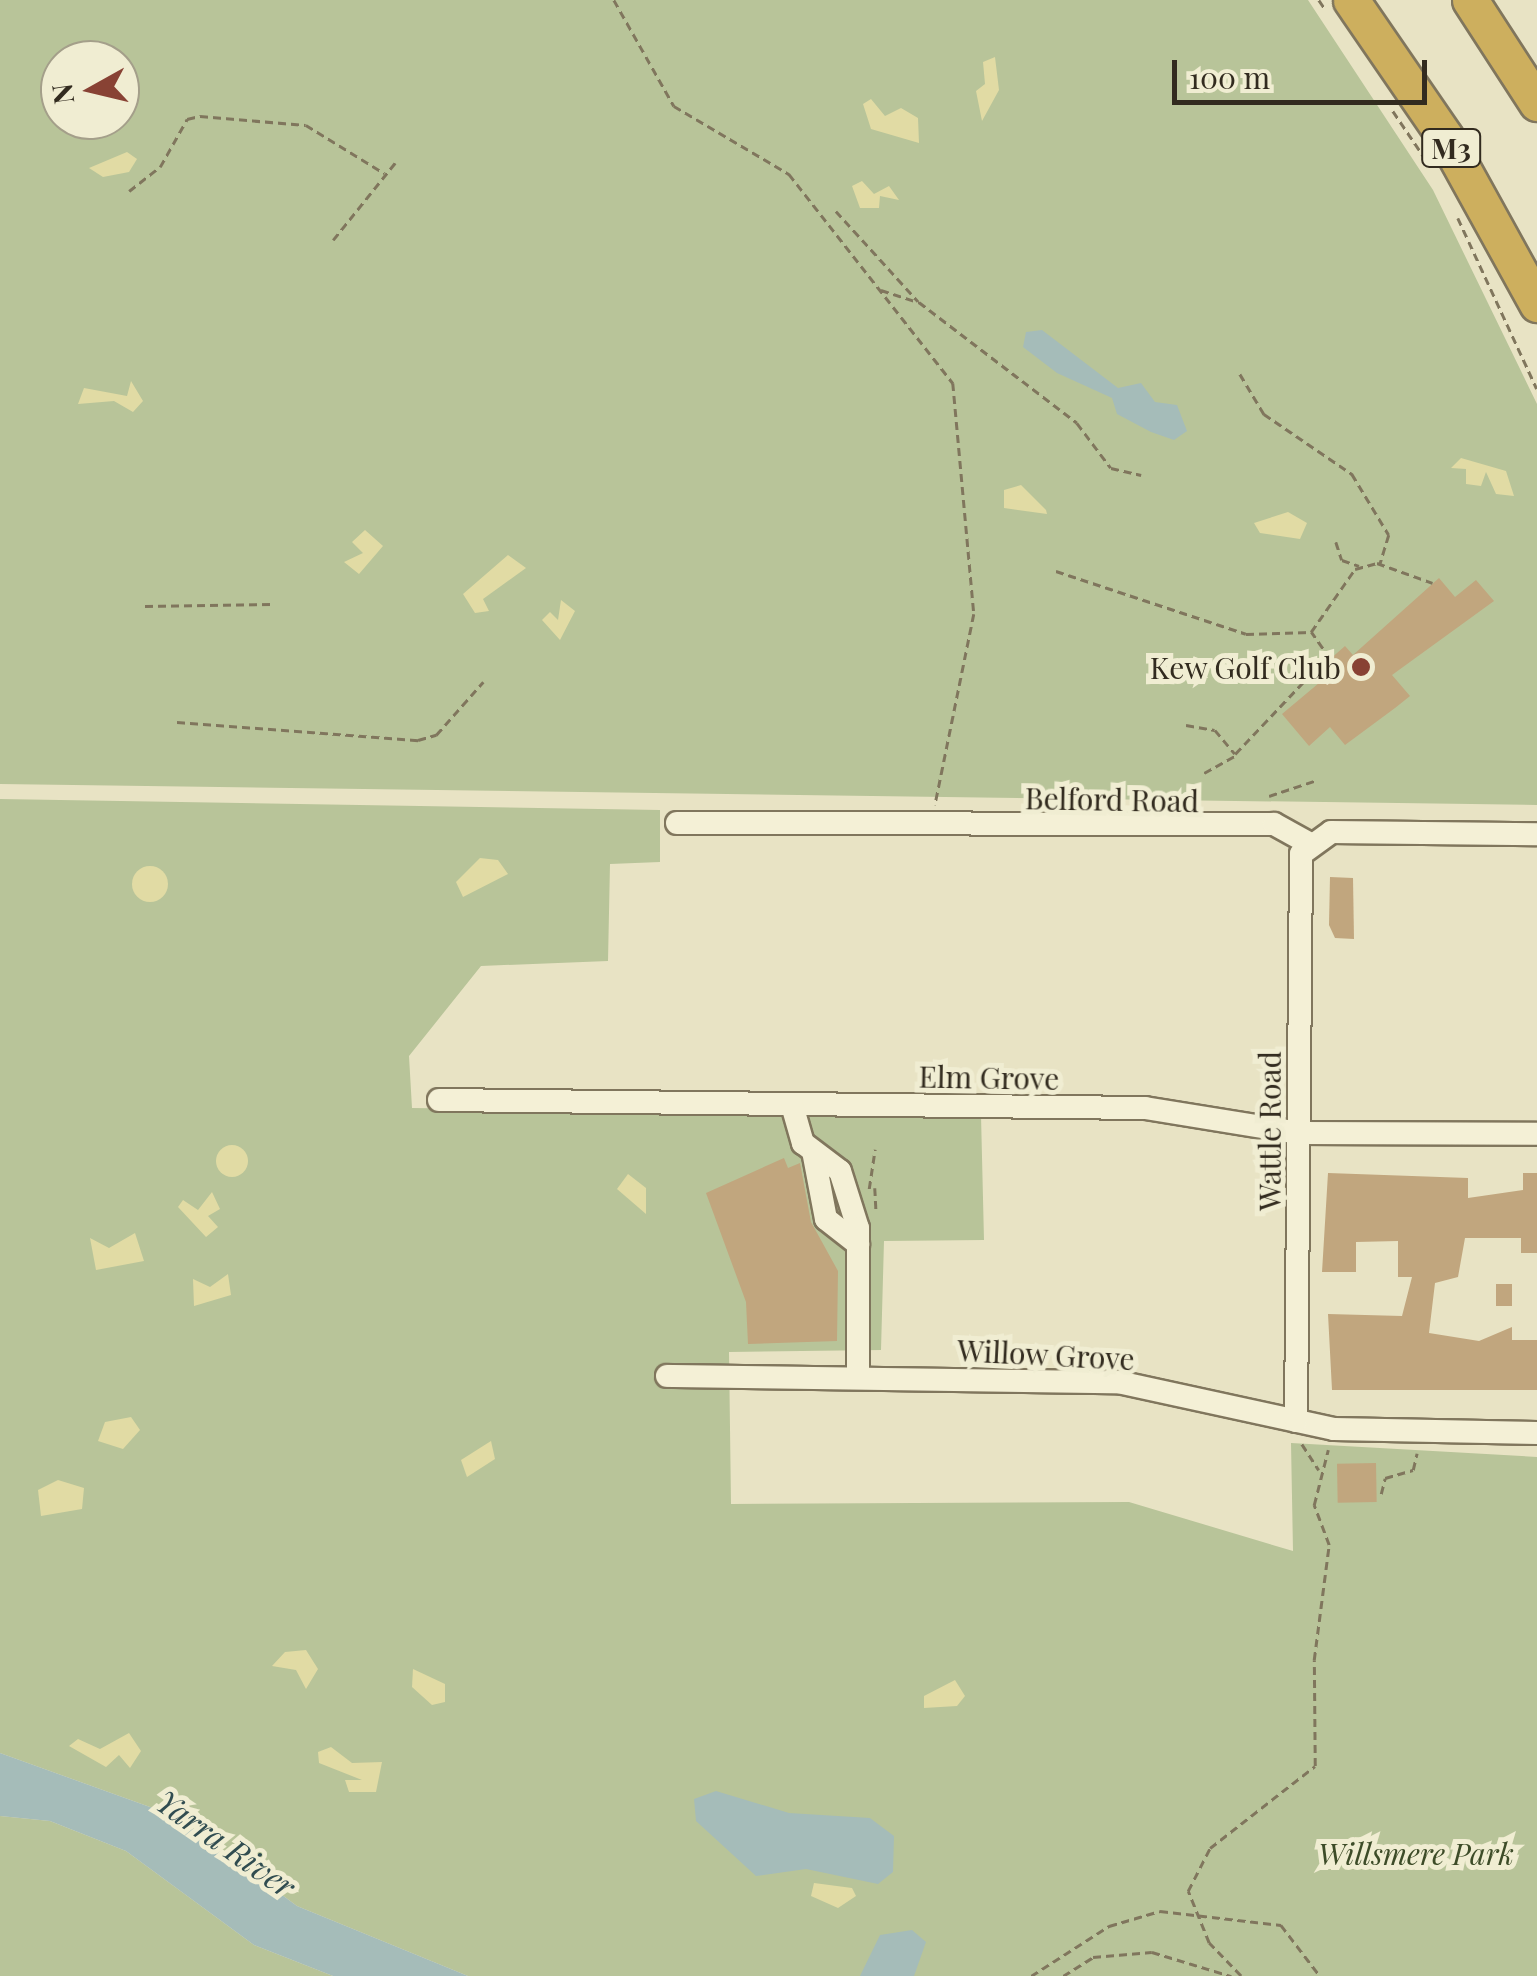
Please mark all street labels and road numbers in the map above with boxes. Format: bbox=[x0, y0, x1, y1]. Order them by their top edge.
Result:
road number: M3 bbox=[1421, 125, 1481, 171]
street label: Belford Road bbox=[1025, 779, 1199, 819]
street label: Wattle Road bbox=[1251, 1051, 1287, 1211]
street label: Elm Grove bbox=[918, 1058, 1060, 1096]
street label: Willow Grove bbox=[956, 1331, 1136, 1377]

